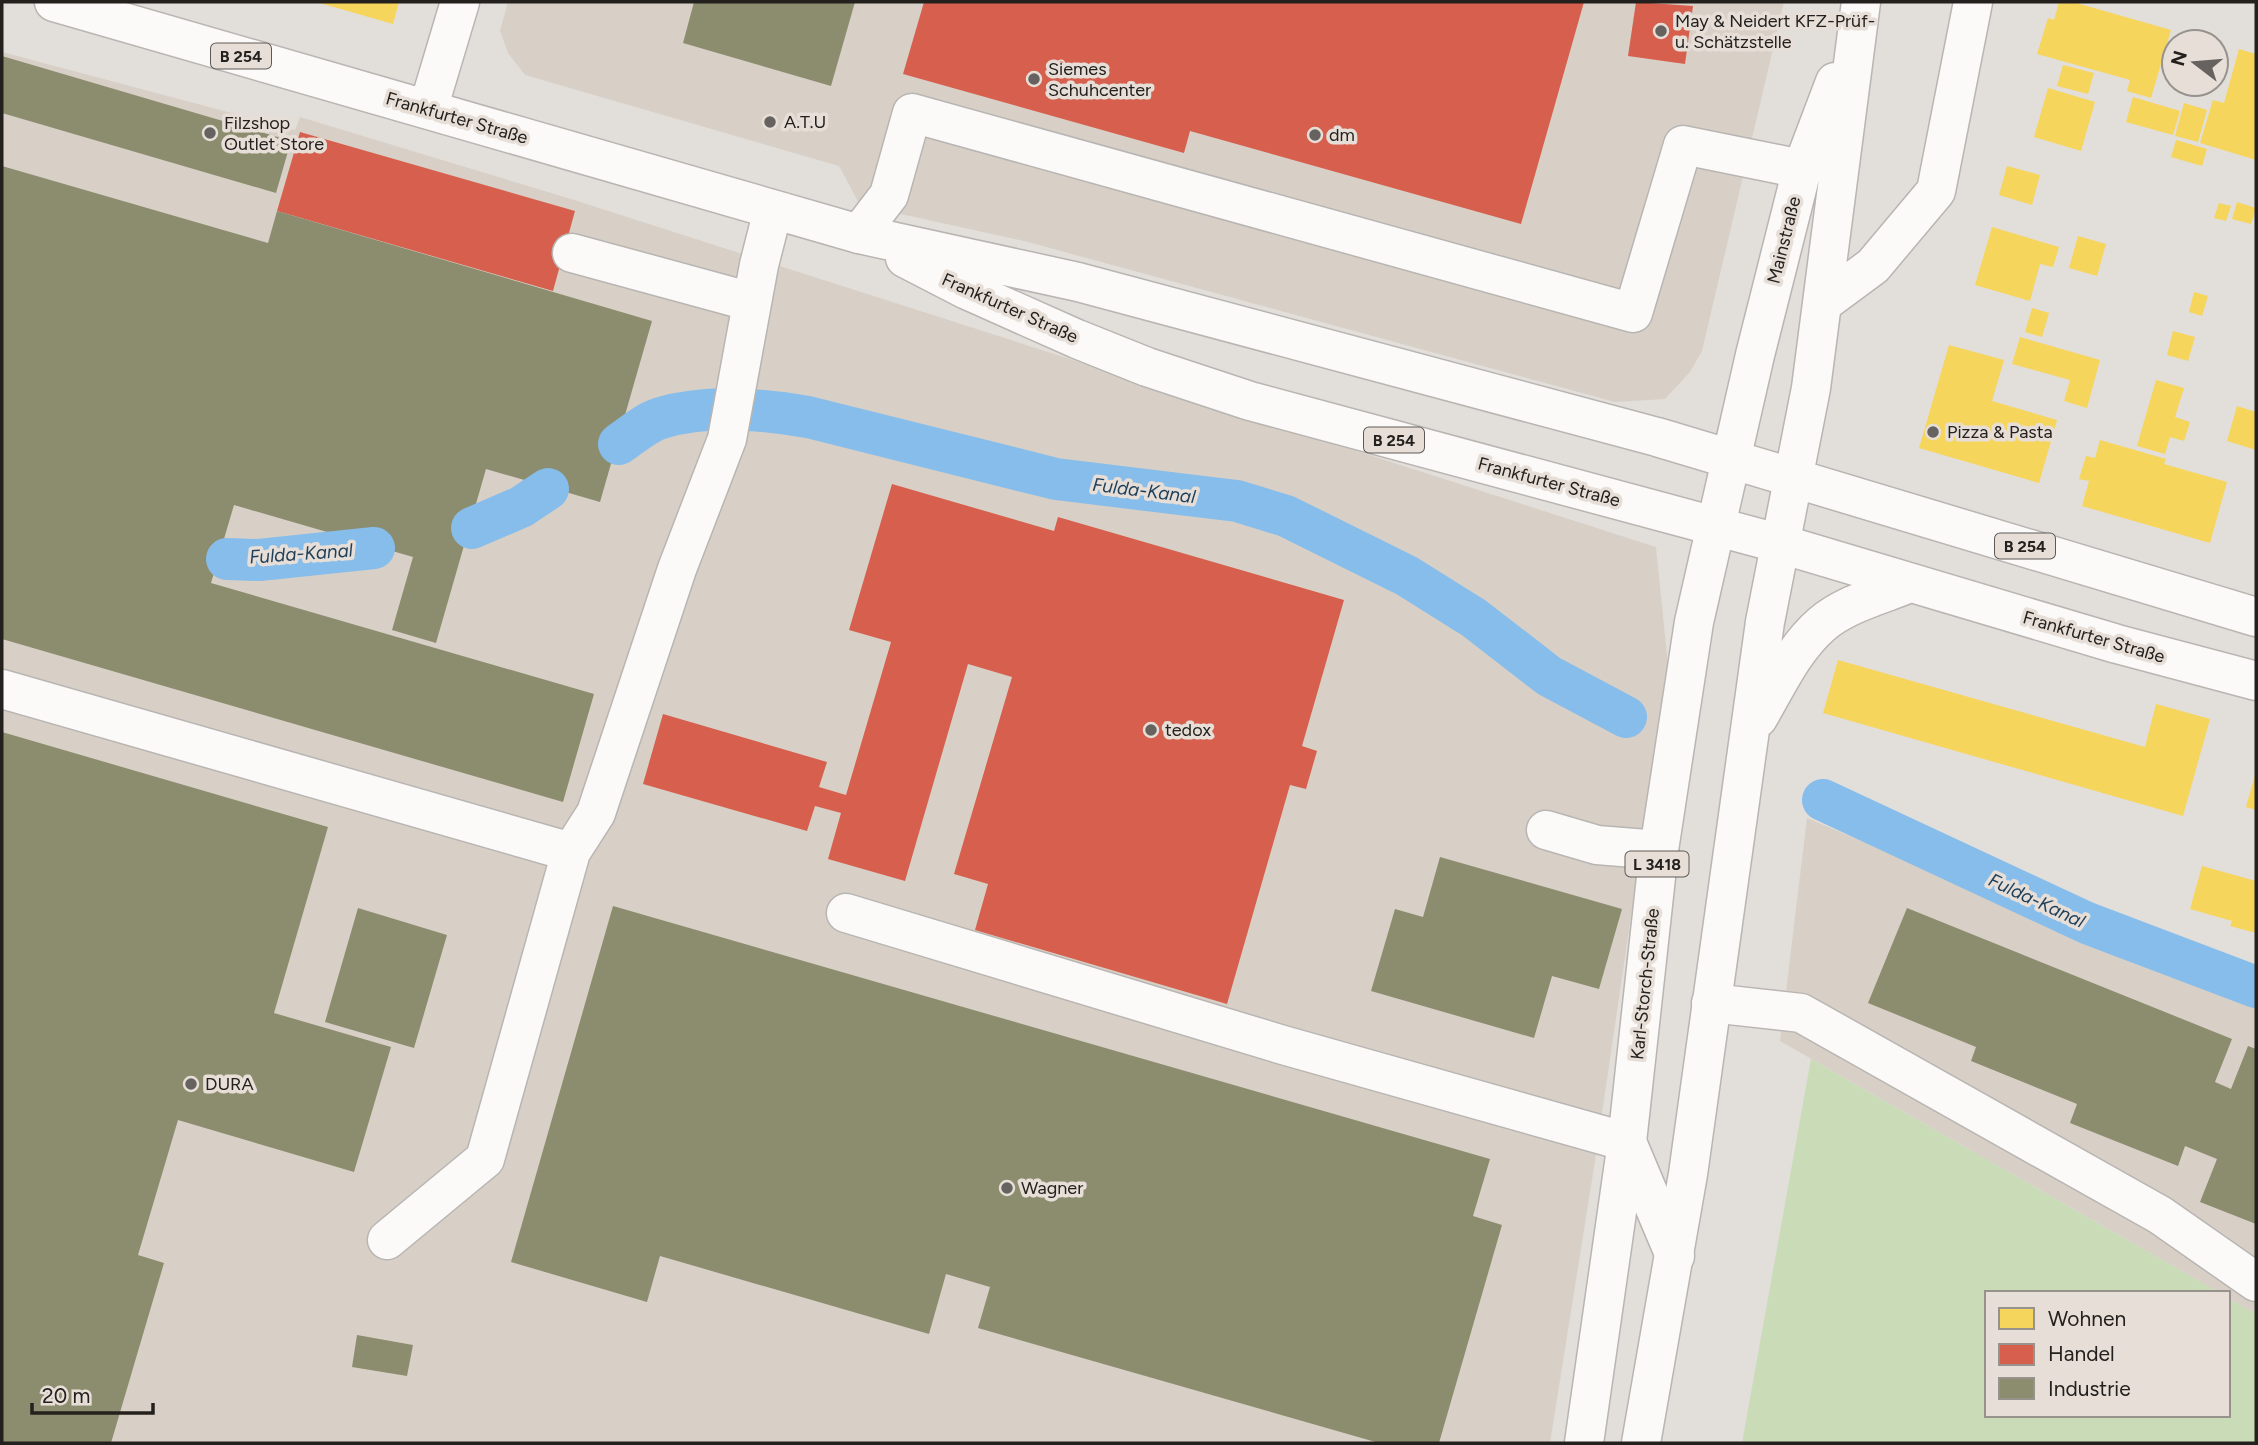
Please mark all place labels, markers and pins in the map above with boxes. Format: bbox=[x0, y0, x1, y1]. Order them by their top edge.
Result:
place label: May & Neidert KFZ-Prüf- u. Schätzstelle bbox=[1675, 10, 1875, 53]
marker: May & Neidert KFZ-Prüf- u. Schätzstelle bbox=[1653, 23, 1669, 39]
place label: Siemes Schuhcenter bbox=[1048, 58, 1151, 101]
marker: Siemes Schuhcenter bbox=[1026, 71, 1042, 87]
place label: A.T.U bbox=[784, 111, 826, 133]
place label: Filzshop Outlet Store bbox=[224, 112, 324, 155]
marker: A.T.U bbox=[762, 114, 778, 130]
place label: dm bbox=[1329, 124, 1355, 146]
marker: Filzshop Outlet Store bbox=[202, 125, 218, 141]
marker: dm bbox=[1307, 127, 1323, 143]
place label: Pizza & Pasta bbox=[1947, 421, 2053, 443]
marker: Pizza & Pasta bbox=[1925, 424, 1941, 440]
place label: tedox bbox=[1165, 719, 1211, 741]
marker: tedox bbox=[1143, 722, 1159, 738]
place label: DURA bbox=[205, 1073, 254, 1095]
marker: DURA bbox=[183, 1076, 199, 1092]
place label: Wagner bbox=[1021, 1177, 1083, 1199]
marker: Wagner bbox=[999, 1180, 1015, 1196]

